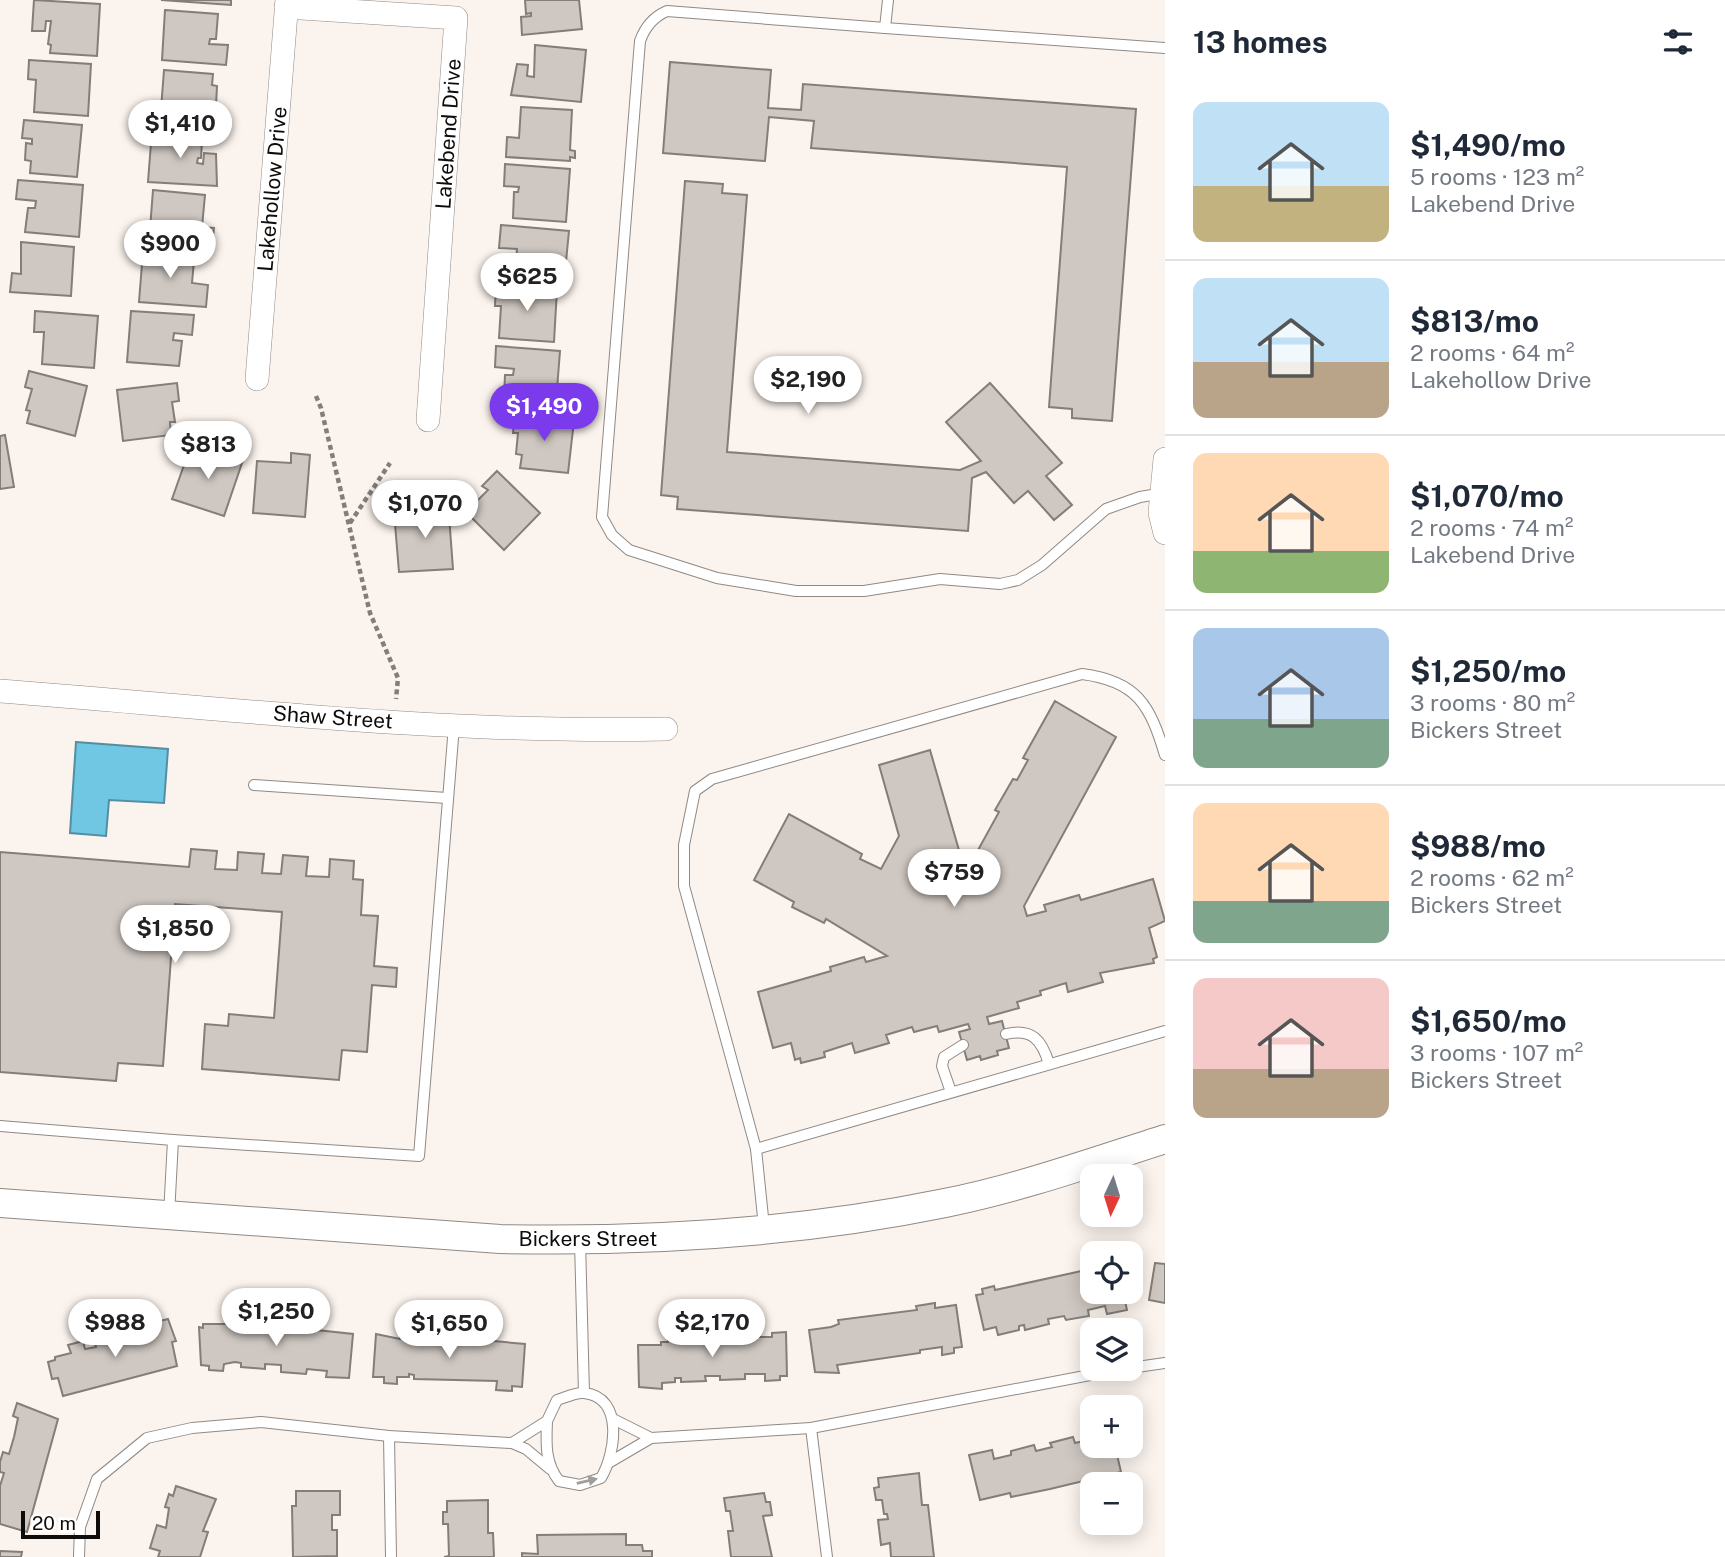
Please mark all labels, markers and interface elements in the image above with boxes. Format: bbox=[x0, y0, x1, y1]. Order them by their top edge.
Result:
icon: filters bbox=[1659, 23, 1697, 61]
text: 13 homes bbox=[1193, 24, 1328, 60]
street label: Lakebend Drive bbox=[430, 58, 466, 210]
pin: $1,410 bbox=[123, 100, 237, 160]
street label: Lakehollow Drive bbox=[252, 105, 292, 273]
text: $1,410 bbox=[144, 109, 216, 136]
text: $1,490/mo bbox=[1410, 127, 1566, 163]
icon: home bbox=[1249, 130, 1333, 214]
text: 5 rooms · 123 m² bbox=[1410, 163, 1584, 190]
text: Lakebend Drive bbox=[1410, 190, 1575, 217]
pin: $900 bbox=[129, 220, 211, 280]
text: $900 bbox=[140, 229, 200, 256]
pin: $625 bbox=[486, 254, 568, 313]
text: $625 bbox=[497, 262, 557, 289]
text: $813/mo bbox=[1410, 303, 1539, 339]
icon: home bbox=[1249, 306, 1333, 390]
text: 2 rooms · 64 m² bbox=[1410, 339, 1574, 366]
pin: $2,190 bbox=[751, 356, 865, 416]
text: $2,190 bbox=[770, 365, 846, 392]
text: Lakehollow Drive bbox=[1410, 366, 1592, 393]
pin: $1,490 bbox=[487, 384, 601, 443]
text: $1,490 bbox=[506, 392, 582, 419]
pin: $813 bbox=[167, 421, 249, 481]
text: $813 bbox=[180, 430, 236, 457]
text: $1,070/mo bbox=[1410, 478, 1564, 514]
pin: $1,070 bbox=[368, 480, 482, 540]
icon: home bbox=[1249, 481, 1333, 565]
text: $1,070 bbox=[387, 489, 463, 516]
text: 2 rooms · 74 m² bbox=[1410, 514, 1573, 541]
text: Lakebend Drive bbox=[1410, 541, 1575, 568]
text: $1,250/mo bbox=[1410, 653, 1566, 689]
icon: home bbox=[1249, 656, 1333, 740]
text: 3 rooms · 80 m² bbox=[1410, 689, 1575, 716]
street label: Shaw Street bbox=[272, 700, 394, 734]
text: Bickers Street bbox=[1410, 716, 1562, 743]
text: $988/mo bbox=[1410, 828, 1546, 864]
icon: home bbox=[1249, 831, 1333, 915]
pin: $759 bbox=[913, 850, 995, 909]
text: $759 bbox=[924, 858, 984, 885]
text: 2 rooms · 62 m² bbox=[1410, 864, 1574, 891]
text: Bickers Street bbox=[1410, 891, 1562, 918]
pin: $1,850 bbox=[118, 906, 232, 965]
text: $1,850 bbox=[136, 914, 214, 941]
text: $1,650/mo bbox=[1410, 1003, 1567, 1039]
icon: home bbox=[1249, 1006, 1333, 1090]
text: 3 rooms · 107 m² bbox=[1410, 1039, 1583, 1066]
text: Bickers Street bbox=[1410, 1066, 1562, 1093]
north arrow bbox=[1080, 1164, 1143, 1227]
map controls bbox=[1080, 1164, 1143, 1535]
street label: Bickers Street bbox=[519, 1226, 657, 1251]
button: locate bbox=[1080, 1241, 1143, 1304]
pin: $1,250 bbox=[219, 1288, 333, 1348]
text: $1,250 bbox=[237, 1297, 315, 1324]
pin: $988 bbox=[74, 1300, 156, 1359]
pin: $1,650 bbox=[392, 1300, 506, 1360]
pin: $2,170 bbox=[655, 1300, 769, 1359]
text: $988 bbox=[84, 1308, 146, 1335]
text: $2,170 bbox=[674, 1308, 750, 1335]
text: $1,650 bbox=[410, 1309, 488, 1336]
button: layers bbox=[1080, 1318, 1143, 1381]
button: + bbox=[1080, 1395, 1143, 1458]
button: − bbox=[1080, 1472, 1143, 1535]
one-way arrow bbox=[577, 1475, 599, 1486]
scale bar bbox=[21, 1508, 100, 1540]
text: 20 m bbox=[32, 1512, 76, 1534]

